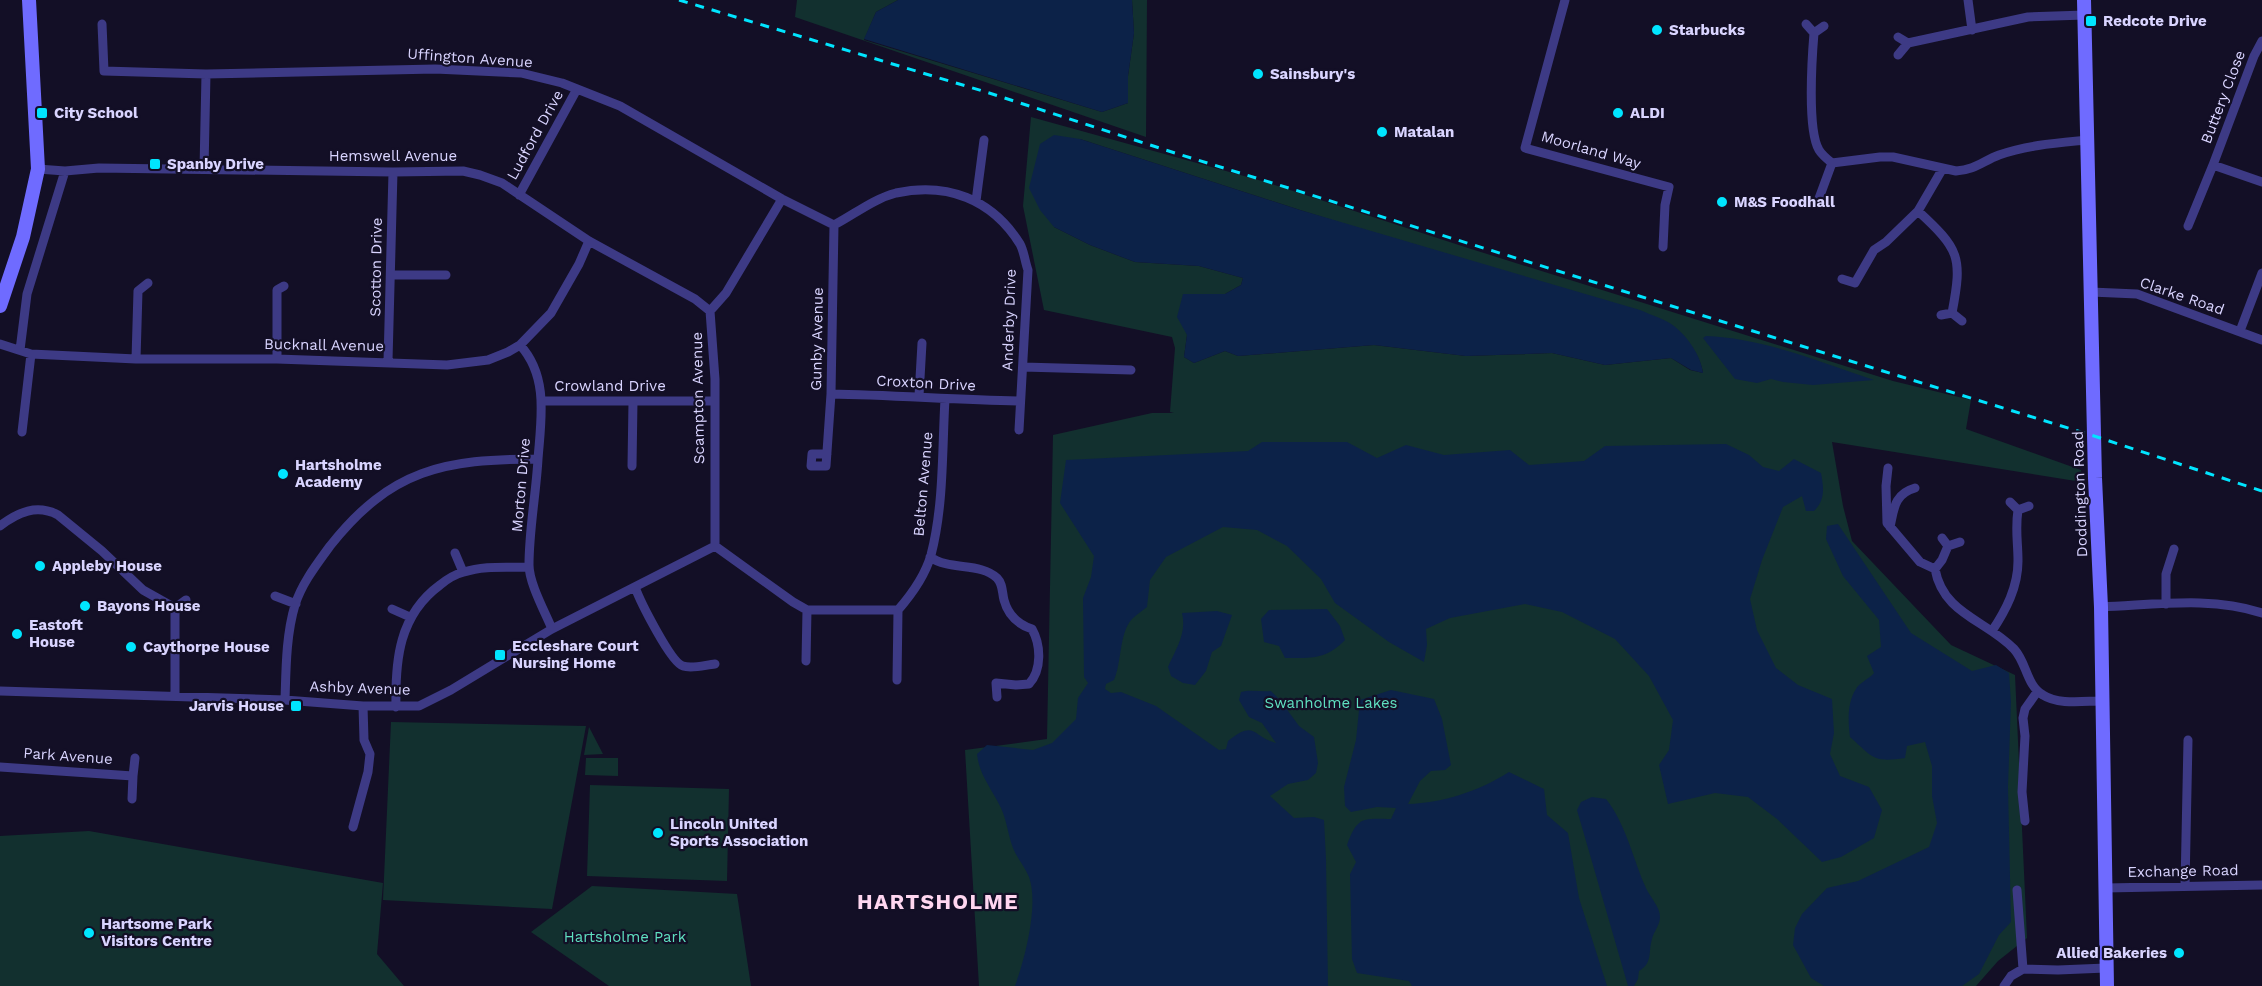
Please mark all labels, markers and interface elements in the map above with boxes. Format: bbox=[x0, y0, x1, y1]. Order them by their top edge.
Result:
place label: Redcote Drive bbox=[2103, 12, 2207, 30]
marker: Redcote Drive bbox=[2084, 14, 2098, 28]
place label: Starbucks bbox=[1669, 21, 1745, 39]
marker: Starbucks bbox=[1650, 23, 1664, 37]
street label: Uffington Avenue bbox=[407, 45, 533, 71]
street label: Buttery Close bbox=[2197, 48, 2249, 146]
place label: Sainsbury's bbox=[1270, 65, 1355, 83]
marker: Sainsbury's bbox=[1251, 67, 1265, 81]
street label: Ludford Drive bbox=[503, 87, 567, 183]
place label: City School bbox=[54, 104, 138, 122]
place label: ALDI bbox=[1630, 104, 1665, 122]
marker: City School bbox=[35, 106, 49, 120]
marker: ALDI bbox=[1611, 106, 1625, 120]
place label: Matalan bbox=[1394, 123, 1454, 141]
marker: Matalan bbox=[1375, 125, 1389, 139]
street label: Moorland Way bbox=[1539, 127, 1643, 173]
street label: Hemswell Avenue bbox=[329, 147, 457, 165]
place label: Spanby Drive bbox=[167, 155, 264, 173]
marker: Spanby Drive bbox=[148, 157, 162, 171]
place label: M&S Foodhall bbox=[1734, 193, 1835, 211]
marker: M&S Foodhall bbox=[1715, 195, 1729, 209]
street label: Scotton Drive bbox=[366, 217, 386, 317]
street label: Anderby Drive bbox=[998, 269, 1020, 371]
street label: Clarke Road bbox=[2137, 273, 2227, 319]
street label: Gunby Avenue bbox=[807, 287, 827, 391]
street label: Scampton Avenue bbox=[688, 332, 708, 464]
street label: Bucknall Avenue bbox=[264, 335, 384, 355]
street label: Croxton Drive bbox=[876, 371, 976, 395]
street label: Crowland Drive bbox=[554, 377, 666, 395]
street label: Belton Avenue bbox=[909, 431, 937, 537]
street label: Doddington Road bbox=[2069, 431, 2091, 557]
street label: Morton Drive bbox=[508, 437, 534, 533]
place label: Hartsholme Academy bbox=[295, 456, 382, 491]
marker: Hartsholme Academy bbox=[276, 467, 290, 481]
place label: Appleby House bbox=[52, 557, 162, 575]
marker: Appleby House bbox=[33, 559, 47, 573]
place label: Bayons House bbox=[97, 597, 201, 615]
marker: Bayons House bbox=[78, 599, 92, 613]
place label: Eastoft House bbox=[29, 616, 83, 651]
marker: Eastoft House bbox=[10, 627, 24, 641]
place label: Eccleshare Court Nursing Home bbox=[512, 637, 639, 672]
place label: Caythorpe House bbox=[143, 638, 270, 656]
marker: Caythorpe House bbox=[124, 640, 138, 654]
marker: Eccleshare Court Nursing Home bbox=[493, 648, 507, 662]
street label: Ashby Avenue bbox=[309, 677, 411, 699]
park label: Swanholme Lakes bbox=[1265, 694, 1398, 712]
place label: Jarvis House bbox=[189, 697, 284, 715]
marker: Jarvis House bbox=[289, 699, 303, 713]
street label: Park Avenue bbox=[23, 744, 113, 768]
place label: Lincoln United Sports Association bbox=[670, 815, 808, 850]
marker: Lincoln United Sports Association bbox=[651, 826, 665, 840]
street label: Exchange Road bbox=[2127, 861, 2239, 881]
district label: HARTSHOLME bbox=[857, 889, 1019, 914]
place label: Hartsome Park Visitors Centre bbox=[101, 915, 213, 950]
marker: Hartsome Park Visitors Centre bbox=[82, 926, 96, 940]
park label: Hartsholme Park bbox=[564, 928, 687, 946]
place label: Allied Bakeries bbox=[2056, 944, 2167, 962]
marker: Allied Bakeries bbox=[2172, 946, 2186, 960]

